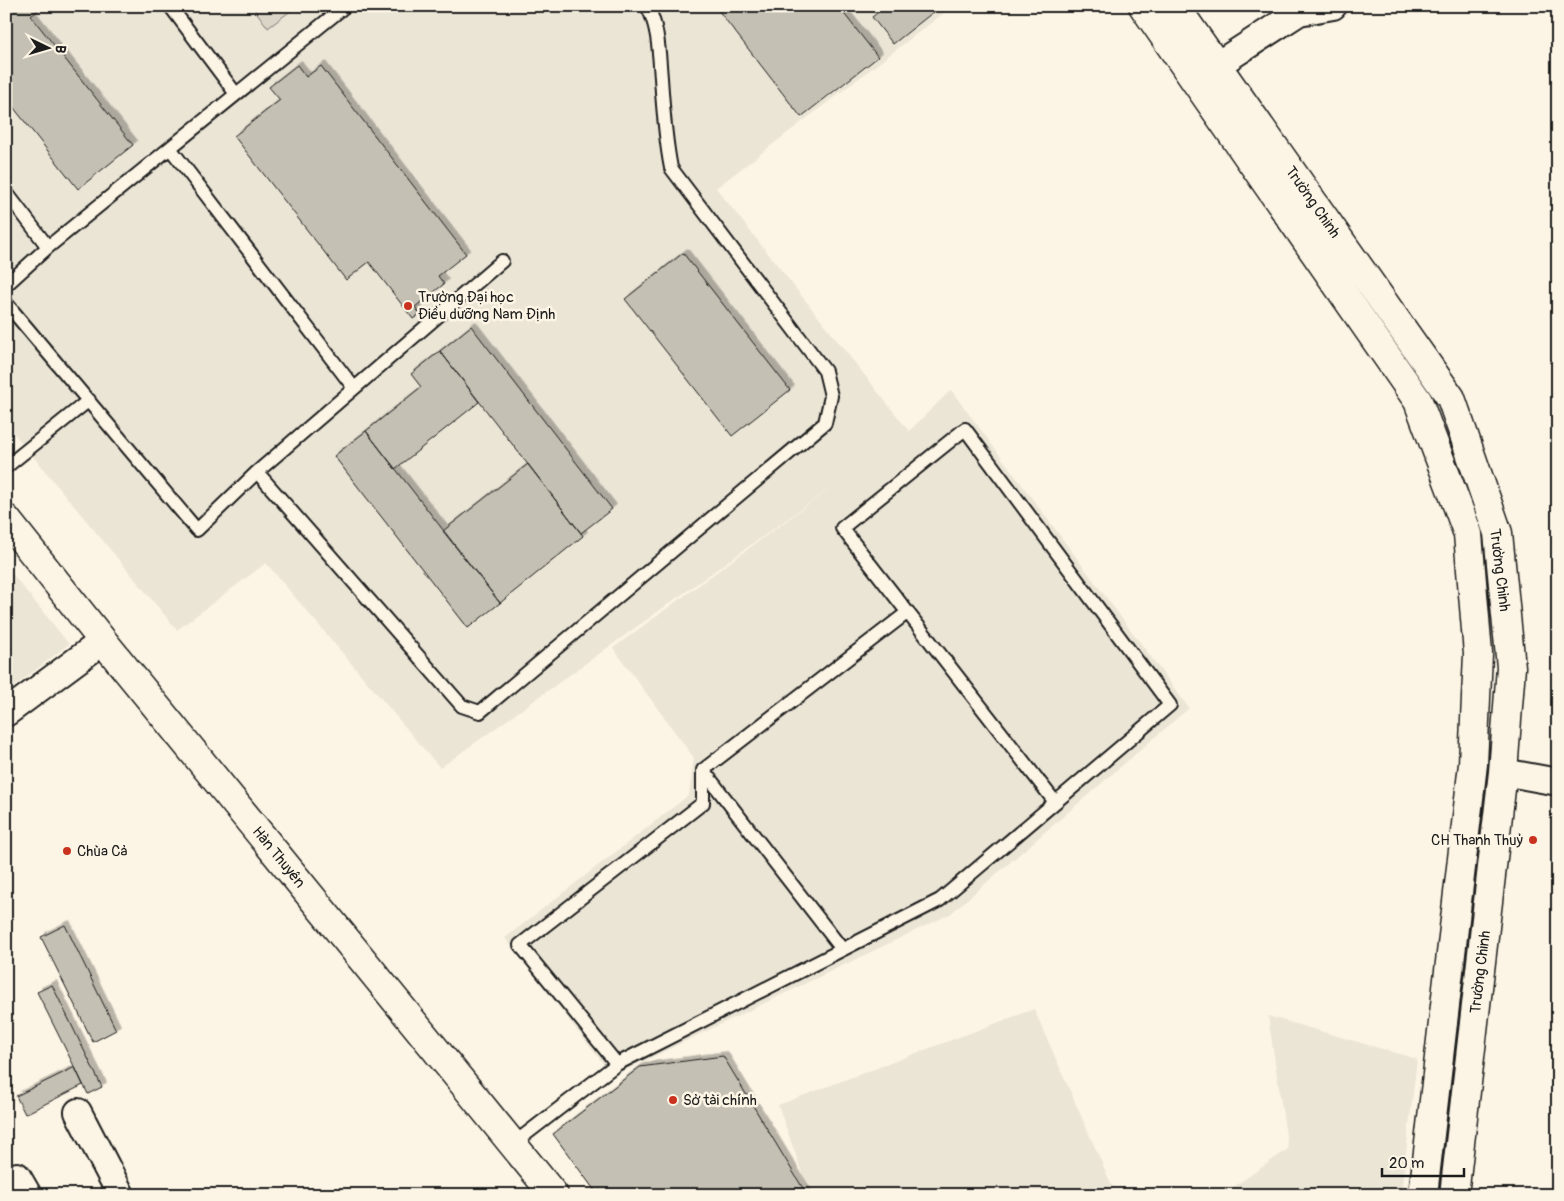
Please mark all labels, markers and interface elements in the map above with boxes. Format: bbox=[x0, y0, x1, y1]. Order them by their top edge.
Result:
north arrow bbox=[22, 22, 72, 72]
text: B bbox=[52, 44, 69, 54]
street label: Trường Chinh bbox=[1281, 163, 1344, 242]
place label: Trường Đại học Điều dưỡng Nam Định bbox=[418, 288, 555, 324]
marker: Trường Đại học Điều dưỡng Nam Định bbox=[402, 300, 414, 312]
street label: Trường Chinh bbox=[1485, 528, 1514, 613]
street label: Hàn Thuyên bbox=[248, 823, 309, 892]
place label: CH Thanh Thuỷ bbox=[1431, 831, 1524, 850]
marker: CH Thanh Thuỷ bbox=[1527, 834, 1539, 846]
place label: Chùa Cả bbox=[77, 842, 128, 861]
marker: Chùa Cả bbox=[61, 845, 73, 857]
street label: Trường Chinh bbox=[1466, 930, 1495, 1015]
place label: Sở tài chính bbox=[683, 1091, 757, 1110]
marker: Sở tài chính bbox=[667, 1094, 679, 1106]
scale bar bbox=[1382, 1146, 1464, 1178]
text: 20 m bbox=[1389, 1154, 1424, 1173]

